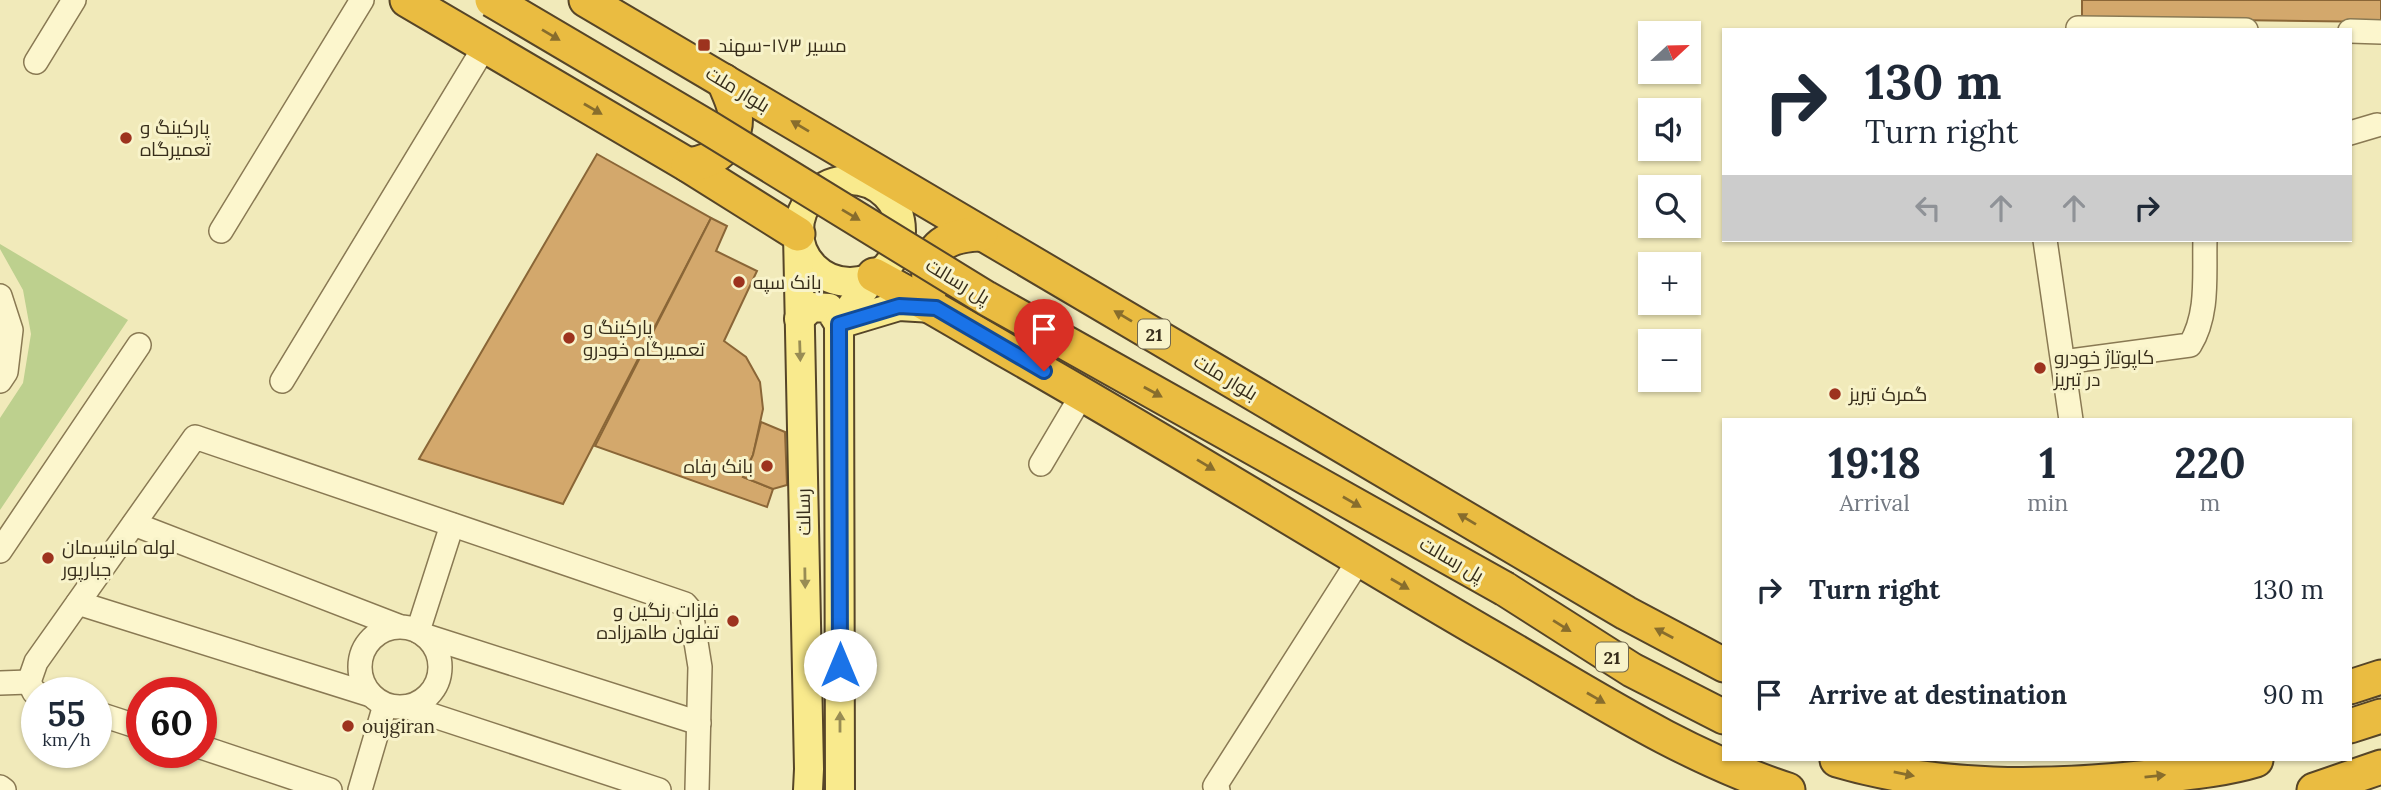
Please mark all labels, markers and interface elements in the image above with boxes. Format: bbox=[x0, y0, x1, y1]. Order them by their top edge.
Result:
north arrow bbox=[1638, 21, 1701, 84]
map controls bbox=[1638, 21, 1701, 392]
one-way arrow bbox=[541, 28, 561, 40]
place label: مسیر ۱۷۳-سهند bbox=[718, 33, 847, 57]
marker: مسیر ۱۷۳-سهند bbox=[696, 37, 712, 53]
text: 130 m bbox=[1865, 50, 2001, 112]
icon: right bbox=[1750, 56, 1841, 147]
street label: بلوار ملت bbox=[702, 61, 774, 117]
button: sound bbox=[1638, 98, 1701, 161]
one-way arrow bbox=[583, 103, 602, 115]
text: Turn right bbox=[1865, 111, 2018, 152]
place label: پارکینگ و تعمیرگاه bbox=[140, 115, 211, 161]
one-way arrow bbox=[791, 120, 810, 132]
marker: پارکینگ و تعمیرگاه bbox=[118, 130, 134, 146]
button: search bbox=[1638, 175, 1701, 238]
icon: left bbox=[1909, 189, 1947, 227]
icon: ahead bbox=[1982, 189, 2020, 227]
icon: ahead bbox=[2055, 189, 2093, 227]
icon: right bbox=[2128, 189, 2166, 227]
one-way arrow bbox=[841, 209, 860, 222]
button: + bbox=[1638, 252, 1701, 315]
street label: پل رسالت bbox=[921, 253, 994, 310]
place label: بانک سپه bbox=[753, 270, 822, 294]
marker: بانک سپه bbox=[731, 274, 747, 290]
pin bbox=[1014, 299, 1074, 371]
icon: arrive bbox=[1025, 310, 1063, 348]
one-way arrow bbox=[1113, 311, 1133, 323]
place label: پارکینگ و تعمیرگاه خودرو bbox=[583, 315, 705, 361]
road number: 21 bbox=[1138, 320, 1170, 348]
button: − bbox=[1638, 329, 1701, 392]
marker: پارکینگ و تعمیرگاه خودرو bbox=[561, 330, 577, 346]
one-way arrow bbox=[794, 340, 805, 362]
place label: کاپوتاژ خودرو در تبریز bbox=[2053, 345, 2154, 391]
street label: بلوار ملت bbox=[1190, 349, 1262, 405]
marker: کاپوتاژ خودرو در تبریز bbox=[2032, 360, 2048, 376]
place label: گمرک تبریز bbox=[1848, 382, 1927, 406]
one-way arrow bbox=[1143, 386, 1163, 398]
marker: گمرک تبریز bbox=[1827, 386, 1843, 402]
text: 19:18 bbox=[1828, 436, 1921, 490]
text: 1 bbox=[2039, 436, 2056, 490]
text: 220 bbox=[2174, 436, 2246, 490]
place label: بانک رفاه bbox=[683, 454, 753, 478]
marker: بانک رفاه bbox=[759, 458, 775, 474]
one-way arrow bbox=[1196, 459, 1215, 471]
street label: رسالت bbox=[791, 488, 815, 536]
text: Arrival bbox=[1839, 488, 1910, 517]
text: min bbox=[2027, 488, 2068, 517]
text: m bbox=[2200, 488, 2220, 517]
one-way arrow bbox=[1342, 496, 1361, 508]
one-way arrow bbox=[1457, 513, 1476, 525]
street label: پل رسالت bbox=[1415, 531, 1488, 588]
place label: لوله مانیسمان جبارپور bbox=[61, 535, 175, 582]
marker: لوله مانیسمان جبارپور bbox=[40, 550, 56, 566]
one-way arrow bbox=[799, 568, 811, 590]
icon: right bbox=[1750, 571, 1788, 609]
text: Turn right bbox=[1809, 573, 1940, 606]
text: 130 m bbox=[2254, 573, 2324, 606]
one-way arrow bbox=[1390, 577, 1409, 590]
place label: فلزات رنگین و تفلون طاهرزاده bbox=[596, 598, 719, 644]
marker: فلزات رنگین و تفلون طاهرزاده bbox=[725, 613, 741, 629]
one-way arrow bbox=[1553, 619, 1572, 632]
one-way arrow bbox=[1654, 627, 1673, 639]
position arrow bbox=[803, 628, 877, 702]
road number: 21 bbox=[1596, 642, 1628, 672]
icon: arrive bbox=[1750, 676, 1788, 714]
speed limit sign: 60 bbox=[126, 677, 217, 768]
text: Arrive at destination bbox=[1809, 678, 2067, 711]
text: 90 m bbox=[2263, 678, 2324, 711]
text: 55 bbox=[48, 691, 85, 736]
one-way arrow bbox=[1587, 692, 1606, 704]
one-way arrow bbox=[834, 711, 846, 733]
place label: oujgiran bbox=[362, 714, 435, 738]
marker: oujgiran bbox=[340, 718, 356, 734]
text: km/h bbox=[42, 728, 91, 751]
one-way arrow bbox=[1893, 769, 1915, 780]
one-way arrow bbox=[2144, 771, 2166, 782]

